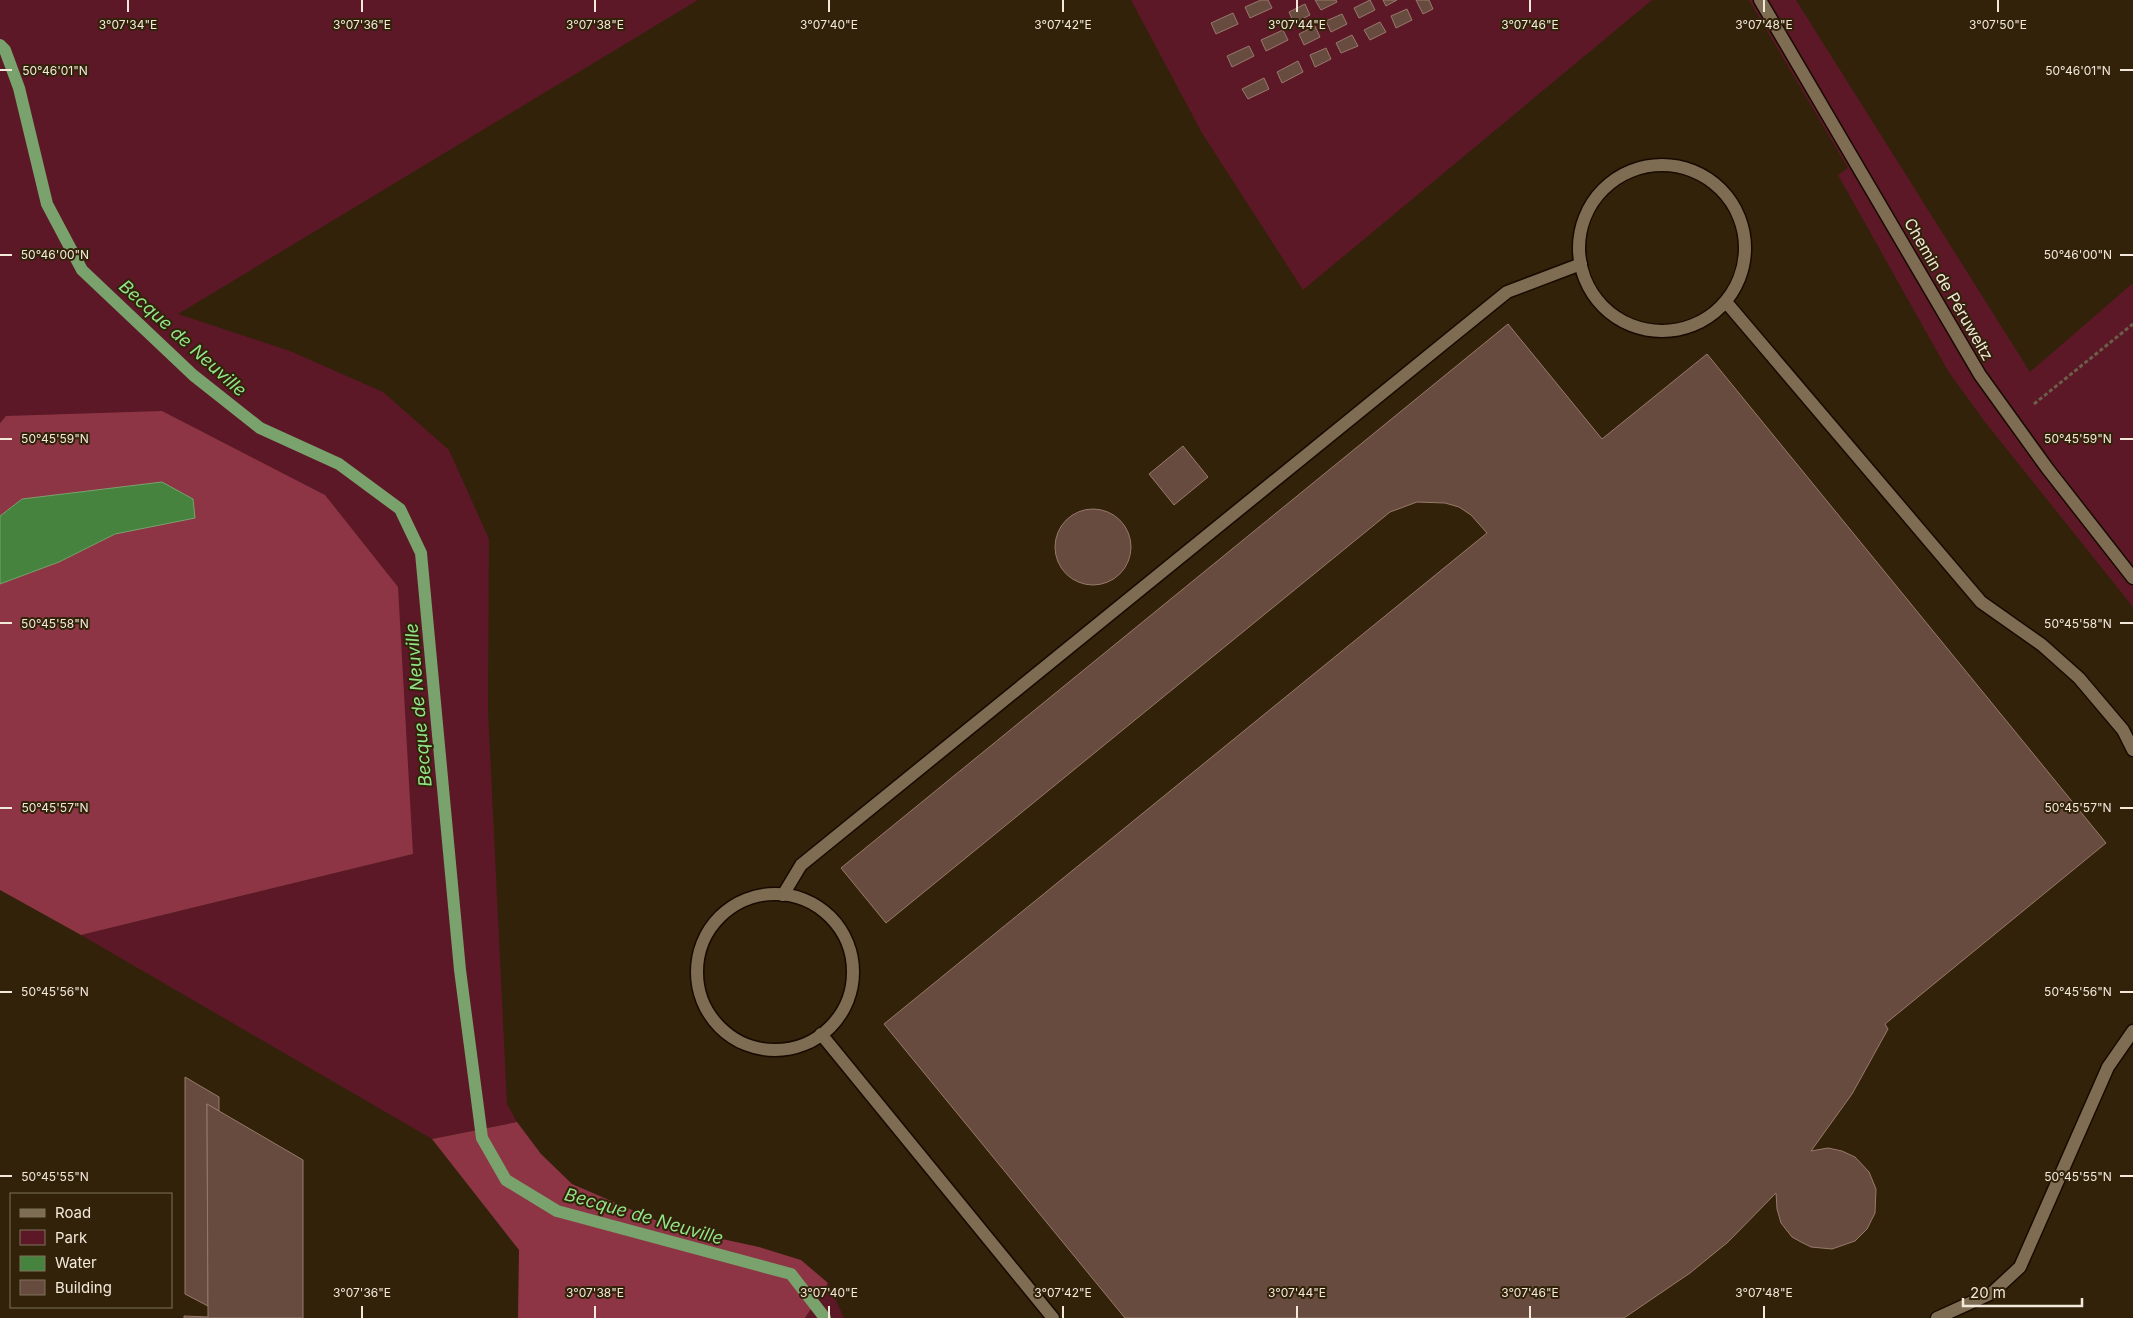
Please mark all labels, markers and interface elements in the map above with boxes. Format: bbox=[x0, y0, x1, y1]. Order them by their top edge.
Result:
text: 3°07'34"E bbox=[99, 17, 157, 32]
text: 3°07'36"E bbox=[333, 17, 391, 32]
text: 3°07'38"E bbox=[566, 17, 624, 32]
text: 3°07'40"E bbox=[800, 17, 858, 32]
text: 3°07'42"E bbox=[1034, 17, 1092, 32]
text: 3°07'44"E bbox=[1268, 17, 1326, 32]
text: 3°07'46"E bbox=[1501, 17, 1559, 32]
text: 3°07'48"E bbox=[1735, 17, 1793, 32]
text: 3°07'50"E bbox=[1969, 17, 2027, 32]
text: 50°46'01"N bbox=[22, 63, 88, 78]
text: 50°46'01"N bbox=[2045, 63, 2111, 78]
street label: Chemin de Péruweltz bbox=[1900, 214, 1998, 364]
text: 50°46'00"N bbox=[21, 247, 89, 262]
text: 50°46'00"N bbox=[2044, 247, 2112, 262]
water label: Becque de Neuville bbox=[115, 275, 251, 401]
text: 50°45'59"N bbox=[21, 431, 89, 446]
text: 50°45'59"N bbox=[2044, 431, 2112, 446]
text: 50°45'58"N bbox=[21, 616, 89, 631]
text: 50°45'58"N bbox=[2044, 616, 2112, 631]
water label: Becque de Neuville bbox=[400, 622, 436, 788]
text: 50°45'57"N bbox=[21, 800, 89, 815]
text: 50°45'57"N bbox=[2044, 800, 2112, 815]
text: 50°45'56"N bbox=[21, 984, 89, 999]
text: 50°45'56"N bbox=[2044, 984, 2112, 999]
text: 50°45'55"N bbox=[21, 1169, 89, 1184]
text: 50°45'55"N bbox=[2044, 1169, 2112, 1184]
water label: Becque de Neuville bbox=[562, 1183, 726, 1249]
legend bbox=[10, 1193, 172, 1308]
text: Road bbox=[55, 1203, 91, 1222]
text: Park bbox=[55, 1228, 88, 1247]
text: Water bbox=[55, 1253, 97, 1272]
scale bar bbox=[1963, 1276, 2082, 1308]
text: Building bbox=[55, 1278, 112, 1297]
text: 20 m bbox=[1970, 1283, 2006, 1302]
text: 3°07'36"E bbox=[333, 1285, 391, 1300]
text: 3°07'38"E bbox=[566, 1285, 624, 1300]
text: 3°07'40"E bbox=[800, 1285, 858, 1300]
text: 3°07'42"E bbox=[1034, 1285, 1092, 1300]
text: 3°07'44"E bbox=[1268, 1285, 1326, 1300]
text: 3°07'46"E bbox=[1501, 1285, 1559, 1300]
text: 3°07'48"E bbox=[1735, 1285, 1793, 1300]

